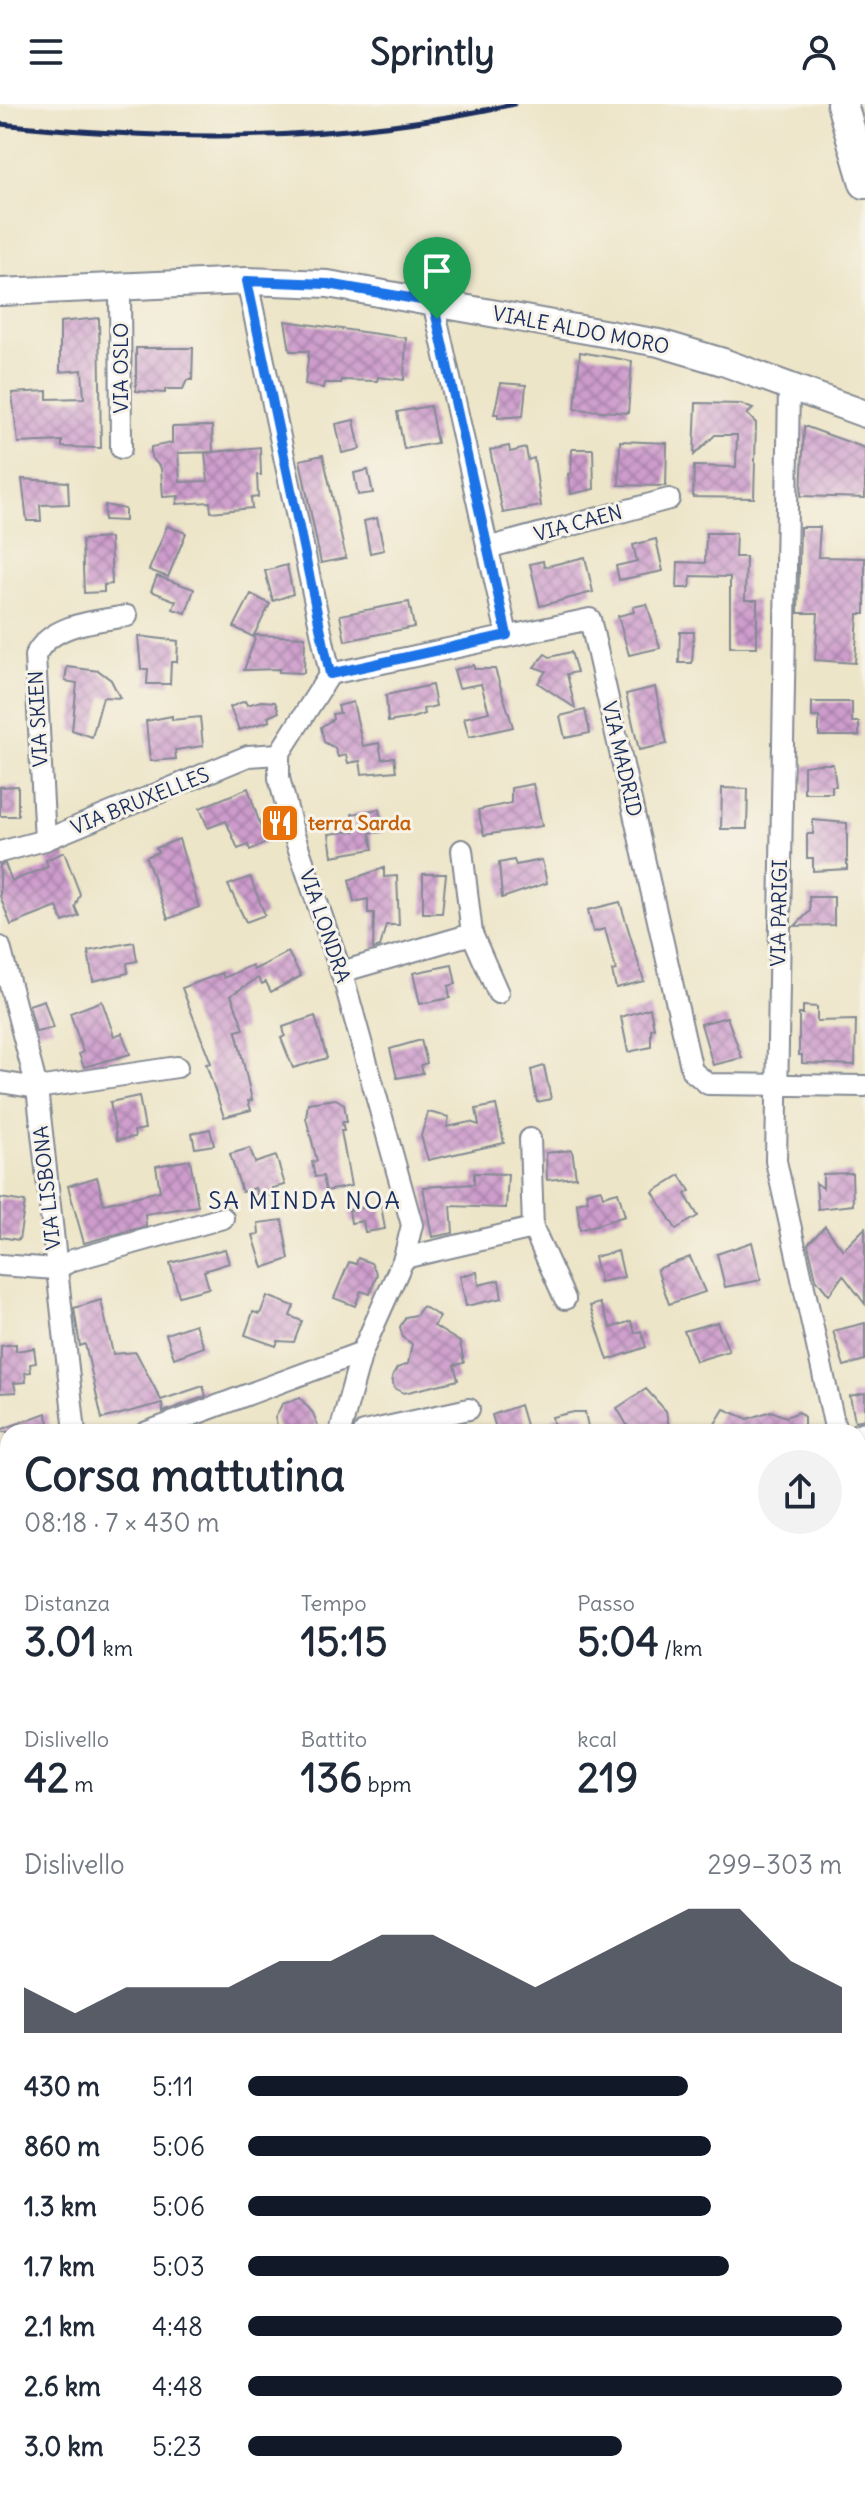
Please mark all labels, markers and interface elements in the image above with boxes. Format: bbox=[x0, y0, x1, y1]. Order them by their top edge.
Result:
icon: menu bbox=[24, 30, 68, 74]
text: Sprintly bbox=[370, 30, 495, 75]
icon: person bbox=[797, 30, 841, 74]
pin bbox=[403, 237, 471, 319]
icon: arrive bbox=[415, 249, 459, 293]
street label: VIALE ALDO MORO bbox=[491, 300, 672, 359]
street label: VIA OSLO bbox=[108, 323, 133, 414]
street label: VIA CAEN bbox=[531, 499, 625, 546]
street label: VIA SKIEN bbox=[22, 670, 53, 768]
street label: VIA MADRID bbox=[597, 699, 648, 819]
street label: VIA BRUXELLES bbox=[67, 761, 213, 840]
restaurant icon: terra Sarda bbox=[259, 802, 301, 844]
place label: terra Sarda bbox=[308, 810, 412, 835]
street label: VIA PARIGI bbox=[765, 859, 792, 967]
street label: VIA LONDRA bbox=[294, 866, 357, 986]
street label: VIA LISBONA bbox=[28, 1125, 65, 1251]
district label: SA MINDA NOA bbox=[208, 1185, 402, 1215]
text: Corsa mattutina bbox=[24, 1448, 345, 1503]
button: share bbox=[758, 1450, 842, 1534]
text: 08:18 · 7 × 430 m bbox=[24, 1506, 220, 1539]
text: Distanza bbox=[24, 1589, 110, 1617]
text: Tempo bbox=[301, 1589, 367, 1617]
text: Passo bbox=[577, 1589, 635, 1617]
text: 3.01 bbox=[24, 1617, 97, 1667]
text: 15:15 bbox=[301, 1617, 387, 1667]
text: 5:04 bbox=[577, 1617, 659, 1667]
text: km bbox=[97, 1634, 133, 1662]
text: /km bbox=[659, 1634, 703, 1662]
text: Dislivello bbox=[24, 1725, 109, 1753]
text: Battito bbox=[301, 1725, 367, 1753]
text: kcal bbox=[577, 1725, 617, 1753]
text: 42 bbox=[24, 1753, 69, 1803]
text: 136 bbox=[301, 1753, 362, 1803]
text: 219 bbox=[577, 1753, 638, 1803]
text: m bbox=[69, 1770, 94, 1798]
text: bpm bbox=[362, 1770, 412, 1798]
text: Dislivello bbox=[24, 1848, 125, 1881]
text: 299–303 m bbox=[707, 1848, 842, 1881]
text: 430 m bbox=[24, 2070, 100, 2103]
text: 5:11 bbox=[152, 2070, 193, 2103]
text: 860 m bbox=[24, 2130, 100, 2163]
text: 5:06 bbox=[152, 2130, 205, 2163]
text: 1.3 km bbox=[24, 2190, 97, 2223]
text: 5:06 bbox=[152, 2190, 205, 2223]
text: 1.7 km bbox=[24, 2250, 95, 2283]
text: 5:03 bbox=[152, 2250, 205, 2283]
text: 2.1 km bbox=[24, 2310, 95, 2343]
text: 4:48 bbox=[152, 2310, 203, 2343]
text: 2.6 km bbox=[24, 2370, 101, 2403]
text: 4:48 bbox=[152, 2370, 203, 2403]
text: 3.0 km bbox=[24, 2430, 104, 2463]
text: 5:23 bbox=[152, 2430, 202, 2463]

